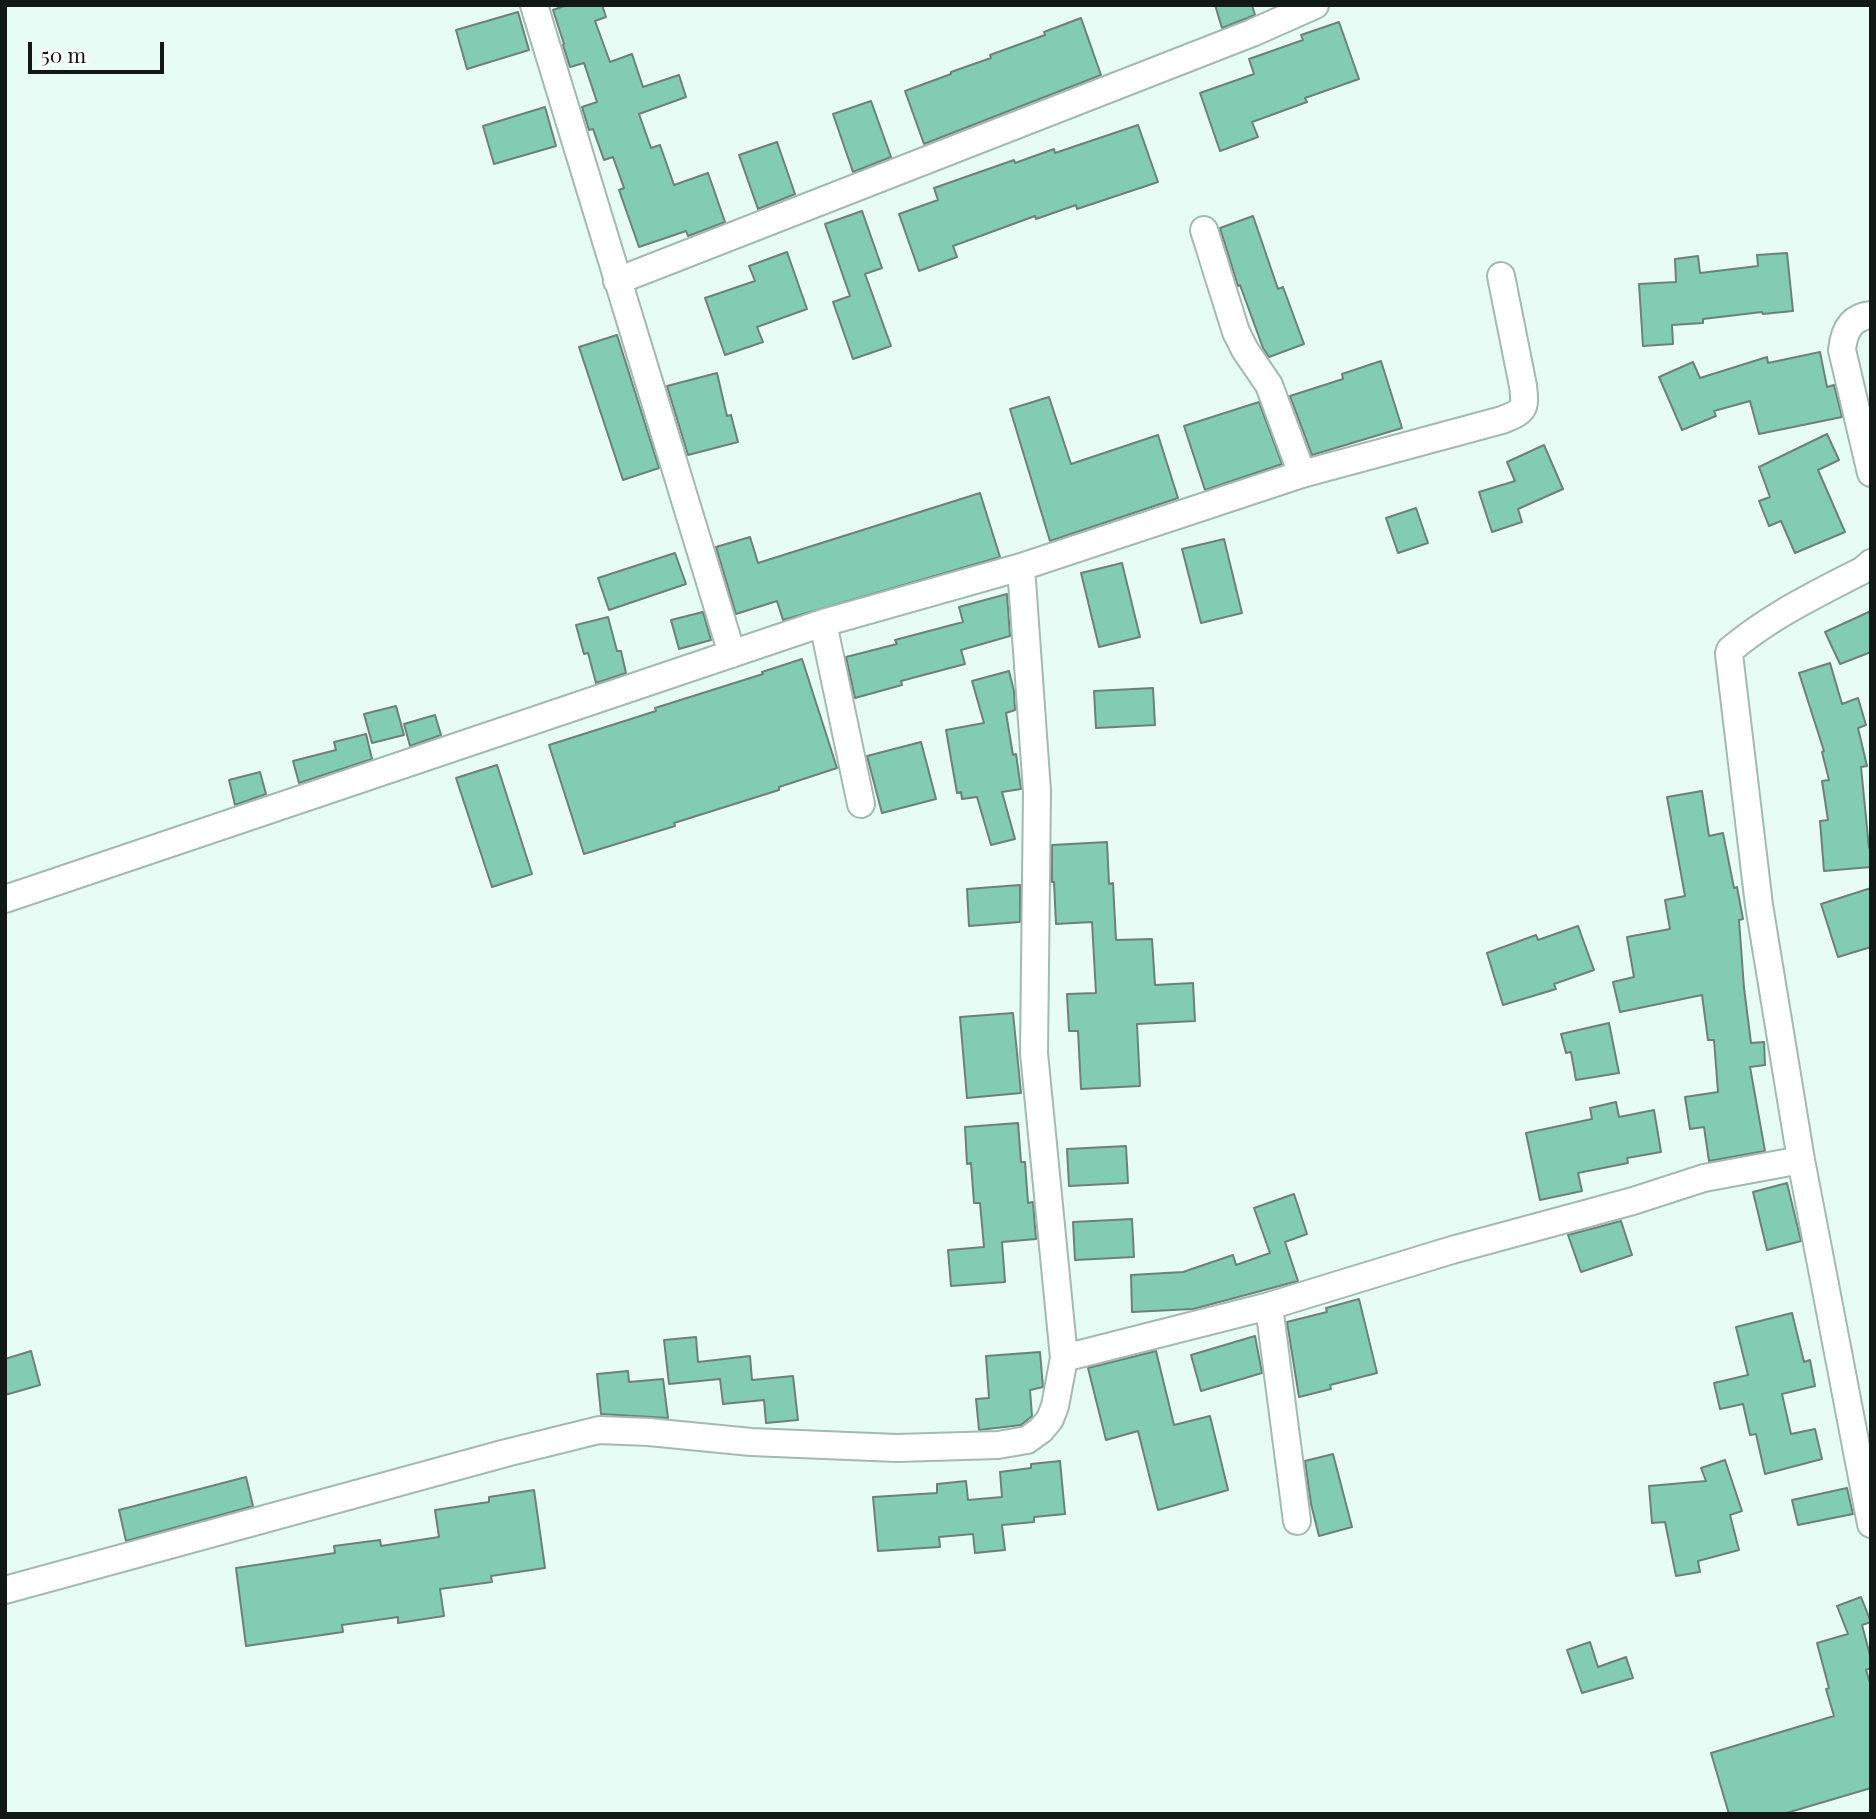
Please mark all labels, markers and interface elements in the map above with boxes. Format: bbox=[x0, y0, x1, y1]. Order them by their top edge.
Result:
scale bar bbox=[32, 28, 168, 72]
text: 50 m bbox=[41, 40, 86, 68]

